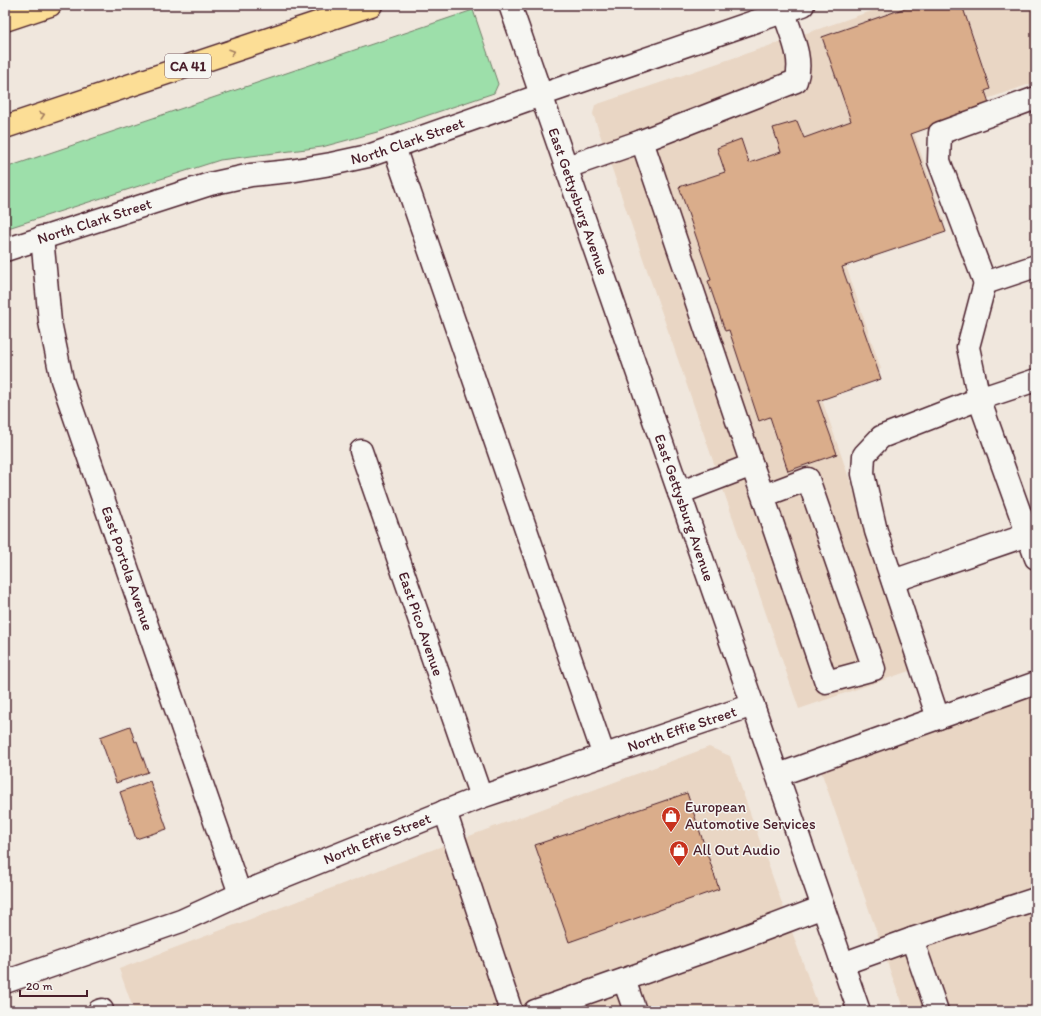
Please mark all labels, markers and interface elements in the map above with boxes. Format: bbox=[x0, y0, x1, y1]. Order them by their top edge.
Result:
one-way arrow bbox=[228, 48, 235, 56]
road number: CA 41 bbox=[165, 54, 211, 78]
one-way arrow bbox=[38, 111, 45, 120]
street label: North Clark Street bbox=[349, 114, 467, 168]
street label: East Gettysburg Avenue bbox=[544, 125, 612, 278]
street label: North Clark Street bbox=[35, 194, 154, 248]
street label: East Gettysburg Avenue bbox=[651, 432, 718, 584]
street label: East Portola Avenue bbox=[97, 504, 157, 633]
street label: East Pico Avenue bbox=[395, 569, 447, 678]
street label: North Effie Street bbox=[625, 702, 739, 756]
place label: European Automotive Services bbox=[685, 798, 816, 833]
shop icon: European Automotive Services bbox=[660, 805, 682, 833]
street label: North Effie Street bbox=[321, 809, 434, 868]
shop icon: All Out Audio bbox=[668, 839, 690, 867]
place label: All Out Audio bbox=[693, 841, 780, 859]
scale bar bbox=[20, 972, 87, 998]
text: 20 m bbox=[26, 979, 53, 993]

